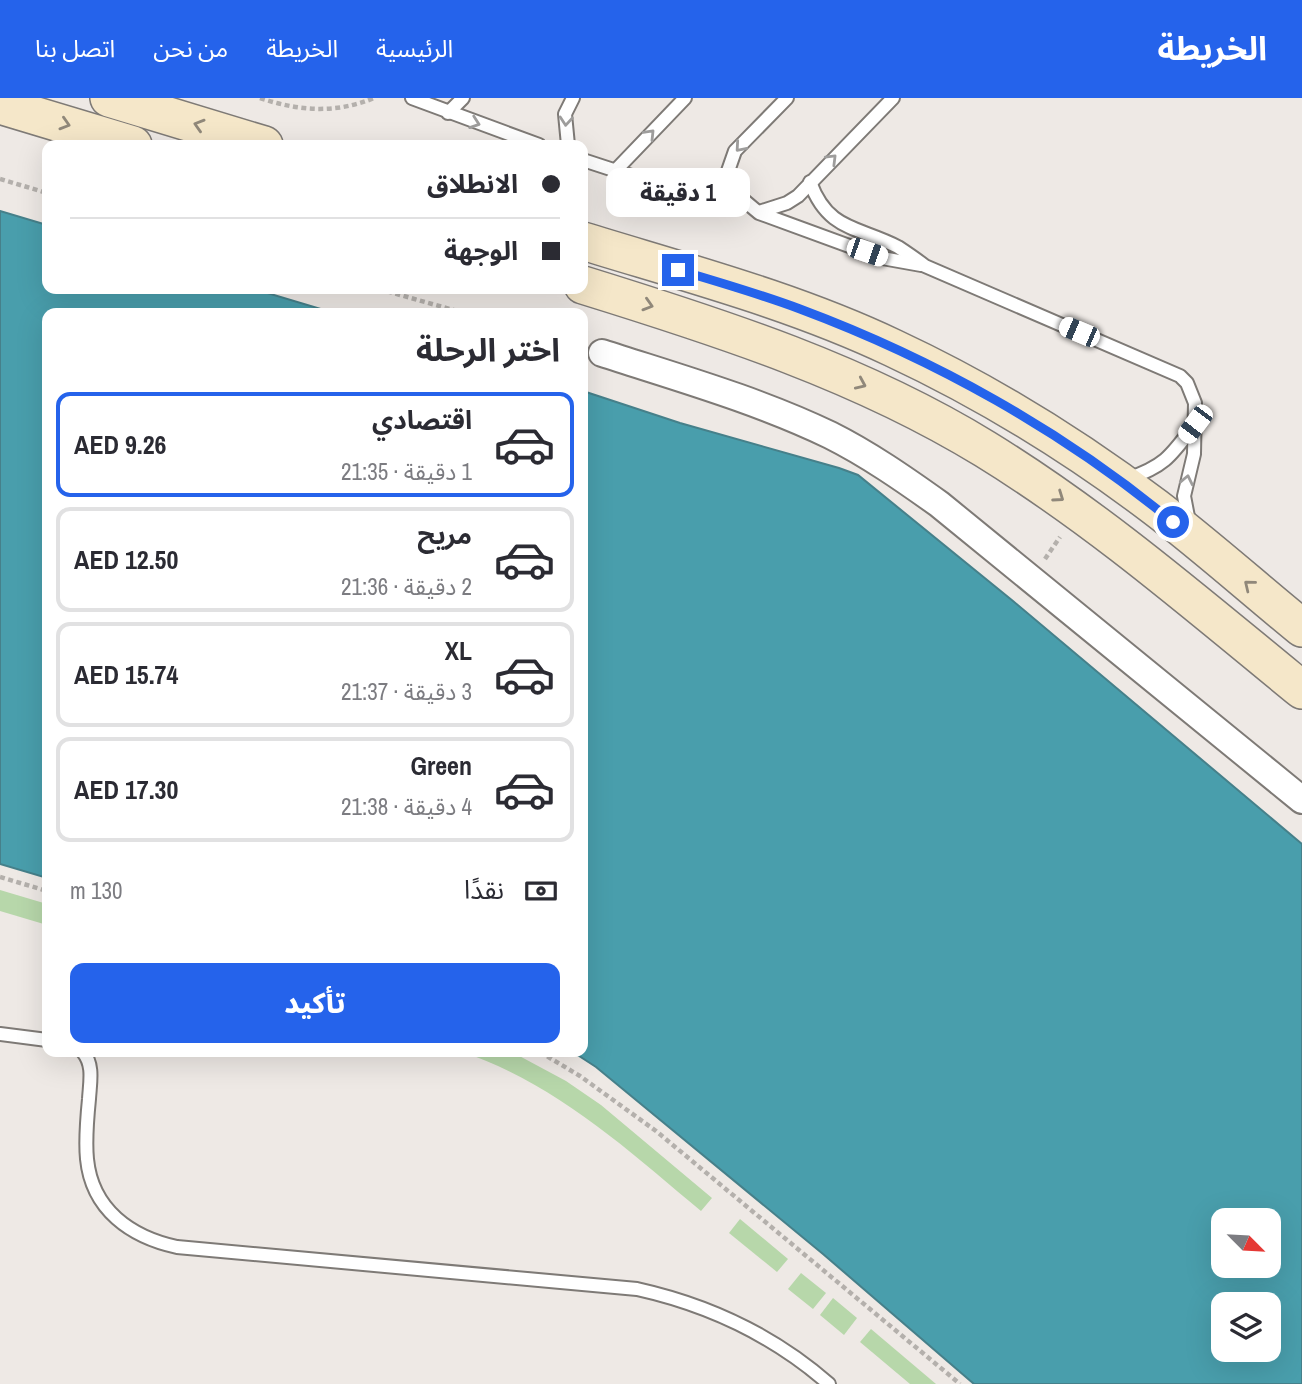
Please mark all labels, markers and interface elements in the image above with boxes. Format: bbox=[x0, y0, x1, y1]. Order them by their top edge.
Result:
text: الخريطة bbox=[1157, 26, 1267, 70]
text: اتصل بنا bbox=[35, 32, 115, 64]
text: من نحن bbox=[153, 32, 228, 64]
text: الخريطة bbox=[266, 32, 338, 64]
text: الرئيسية bbox=[376, 32, 453, 64]
one-way arrow bbox=[469, 115, 481, 129]
one-way arrow bbox=[59, 116, 71, 131]
one-way arrow bbox=[559, 116, 574, 127]
one-way arrow bbox=[193, 119, 205, 134]
one-way arrow bbox=[642, 129, 655, 142]
one-way arrow bbox=[736, 139, 748, 152]
one-way arrow bbox=[824, 155, 837, 168]
text: الانطلاق bbox=[427, 166, 518, 201]
callout: 1 دقيقة bbox=[606, 169, 750, 218]
text: 1 دقيقة bbox=[640, 177, 716, 208]
text: الوجهة bbox=[444, 233, 518, 268]
car bbox=[844, 235, 891, 269]
route end bbox=[662, 254, 694, 286]
one-way arrow bbox=[641, 297, 654, 311]
car bbox=[1056, 314, 1103, 350]
text: اختر الرحلة bbox=[416, 328, 560, 371]
one-way arrow bbox=[854, 376, 866, 390]
car bbox=[1174, 401, 1217, 447]
text: اقتصادي bbox=[372, 402, 472, 437]
icon: car bbox=[493, 413, 556, 476]
text: AED 9.26 bbox=[74, 427, 166, 462]
text: 1 دقيقة · 21:35 bbox=[341, 456, 472, 487]
one-way arrow bbox=[1179, 474, 1194, 486]
one-way arrow bbox=[1051, 489, 1064, 502]
route start bbox=[1157, 506, 1189, 538]
text: مريح bbox=[417, 517, 472, 552]
icon: car bbox=[493, 528, 556, 591]
text: AED 12.50 bbox=[74, 542, 178, 577]
text: 2 دقيقة · 21:36 bbox=[341, 571, 472, 602]
one-way arrow bbox=[1245, 580, 1257, 593]
text: XL bbox=[445, 633, 472, 668]
icon: car bbox=[493, 643, 556, 706]
text: AED 15.74 bbox=[74, 657, 178, 692]
text: 3 دقيقة · 21:37 bbox=[341, 676, 472, 707]
text: Green bbox=[410, 748, 472, 783]
icon: car bbox=[493, 758, 556, 821]
text: AED 17.30 bbox=[74, 772, 178, 807]
text: 4 دقيقة · 21:38 bbox=[341, 791, 472, 822]
text: نقدًا bbox=[464, 872, 504, 907]
icon: cash bbox=[522, 872, 560, 910]
text: 130 m bbox=[70, 875, 122, 906]
button: تأكيد bbox=[70, 963, 560, 1043]
north arrow bbox=[1211, 1208, 1281, 1278]
map controls bbox=[1211, 1208, 1281, 1362]
button: layers bbox=[1211, 1292, 1281, 1362]

